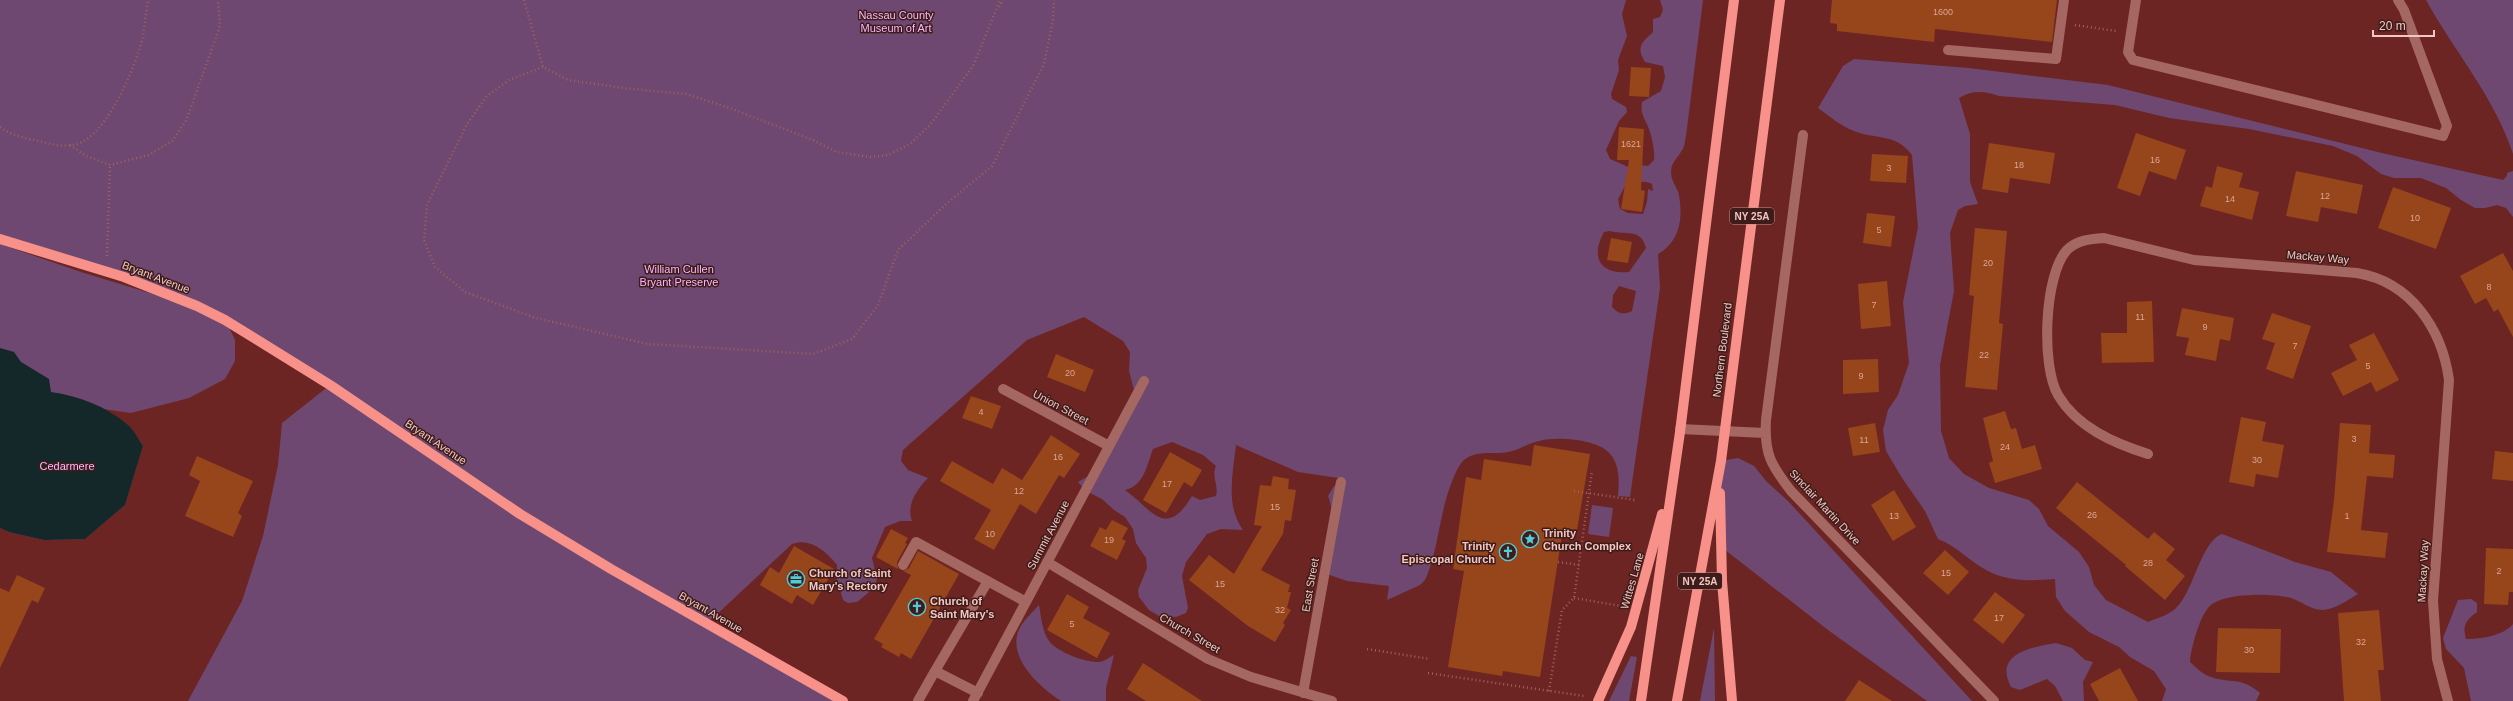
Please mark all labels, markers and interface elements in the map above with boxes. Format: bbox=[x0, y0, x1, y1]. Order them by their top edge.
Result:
house number: 1600 bbox=[1933, 7, 1953, 17]
park label: Nassau County Museum of Art bbox=[858, 9, 934, 34]
scale bar bbox=[2373, 12, 2434, 38]
text: 20 m bbox=[2379, 19, 2406, 33]
house number: 1621 bbox=[1621, 139, 1641, 149]
house number: 16 bbox=[2150, 155, 2160, 165]
house number: 18 bbox=[2014, 160, 2024, 170]
house number: 3 bbox=[1886, 163, 1892, 173]
house number: 12 bbox=[2320, 191, 2330, 201]
house number: 14 bbox=[2225, 194, 2235, 204]
road number: NY 25A bbox=[1730, 208, 1774, 224]
house number: 10 bbox=[2410, 213, 2420, 223]
house number: 5 bbox=[1876, 225, 1882, 235]
street label: Mackay Way bbox=[2286, 248, 2350, 266]
house number: 20 bbox=[1983, 258, 1993, 268]
street label: Bryant Avenue bbox=[121, 259, 191, 295]
park label: William Cullen Bryant Preserve bbox=[640, 263, 718, 288]
house number: 8 bbox=[2486, 282, 2492, 292]
house number: 7 bbox=[1871, 300, 1877, 310]
street label: Northern Boulevard bbox=[1710, 302, 1734, 398]
house number: 11 bbox=[2135, 312, 2145, 322]
house number: 9 bbox=[2202, 322, 2208, 332]
house number: 7 bbox=[2292, 341, 2298, 351]
house number: 22 bbox=[1979, 350, 1989, 360]
house number: 5 bbox=[2365, 361, 2371, 371]
house number: 20 bbox=[1065, 368, 1075, 378]
house number: 9 bbox=[1858, 371, 1864, 381]
street label: Union Street bbox=[1031, 387, 1091, 427]
house number: 4 bbox=[978, 407, 984, 417]
street label: Bryant Avenue bbox=[403, 417, 469, 467]
house number: 3 bbox=[2351, 434, 2357, 444]
house number: 11 bbox=[1859, 435, 1869, 445]
house number: 24 bbox=[2000, 442, 2010, 452]
house number: 16 bbox=[1053, 452, 1063, 462]
house number: 30 bbox=[2252, 455, 2262, 465]
park label: Cedarmere bbox=[39, 460, 95, 472]
street label: Sinclair Martin Drive bbox=[1787, 467, 1863, 547]
house number: 17 bbox=[1162, 479, 1172, 489]
house number: 12 bbox=[1014, 486, 1024, 496]
street label: Summit Avenue bbox=[1025, 498, 1071, 572]
house number: 15 bbox=[1270, 502, 1280, 512]
house number: 26 bbox=[2087, 510, 2097, 520]
house number: 13 bbox=[1889, 511, 1899, 521]
house number: 1 bbox=[2344, 511, 2350, 521]
place label: Trinity Church Complex bbox=[1543, 527, 1632, 552]
house number: 10 bbox=[985, 529, 995, 539]
place icon: Trinity Church Complex bbox=[1520, 529, 1540, 549]
house number: 19 bbox=[1104, 535, 1114, 545]
street label: Mackay Way bbox=[2415, 539, 2431, 603]
place label: Trinity Episcopal Church bbox=[1401, 540, 1496, 565]
church icon: Trinity Episcopal Church bbox=[1498, 542, 1518, 562]
street label: Wittes Lane bbox=[1618, 551, 1646, 611]
street label: East Street bbox=[1299, 557, 1321, 613]
house number: 28 bbox=[2143, 558, 2153, 568]
house number: 2 bbox=[2496, 566, 2502, 576]
place label: Church of Saint Mary's Rectory bbox=[809, 567, 891, 592]
house number: 15 bbox=[1941, 568, 1951, 578]
office icon: Church of Saint Mary's Rectory bbox=[786, 569, 806, 589]
road number: NY 25A bbox=[1678, 573, 1722, 589]
house number: 15 bbox=[1215, 579, 1225, 589]
street label: Bryant Avenue bbox=[677, 589, 745, 635]
place label: Church of Saint Mary's bbox=[930, 595, 994, 620]
church icon: Church of Saint Mary's bbox=[907, 597, 927, 617]
house number: 32 bbox=[1275, 605, 1285, 615]
street label: Church Street bbox=[1158, 611, 1222, 655]
house number: 17 bbox=[1994, 613, 2004, 623]
house number: 5 bbox=[1069, 619, 1075, 629]
house number: 32 bbox=[2356, 637, 2366, 647]
house number: 30 bbox=[2244, 645, 2254, 655]

